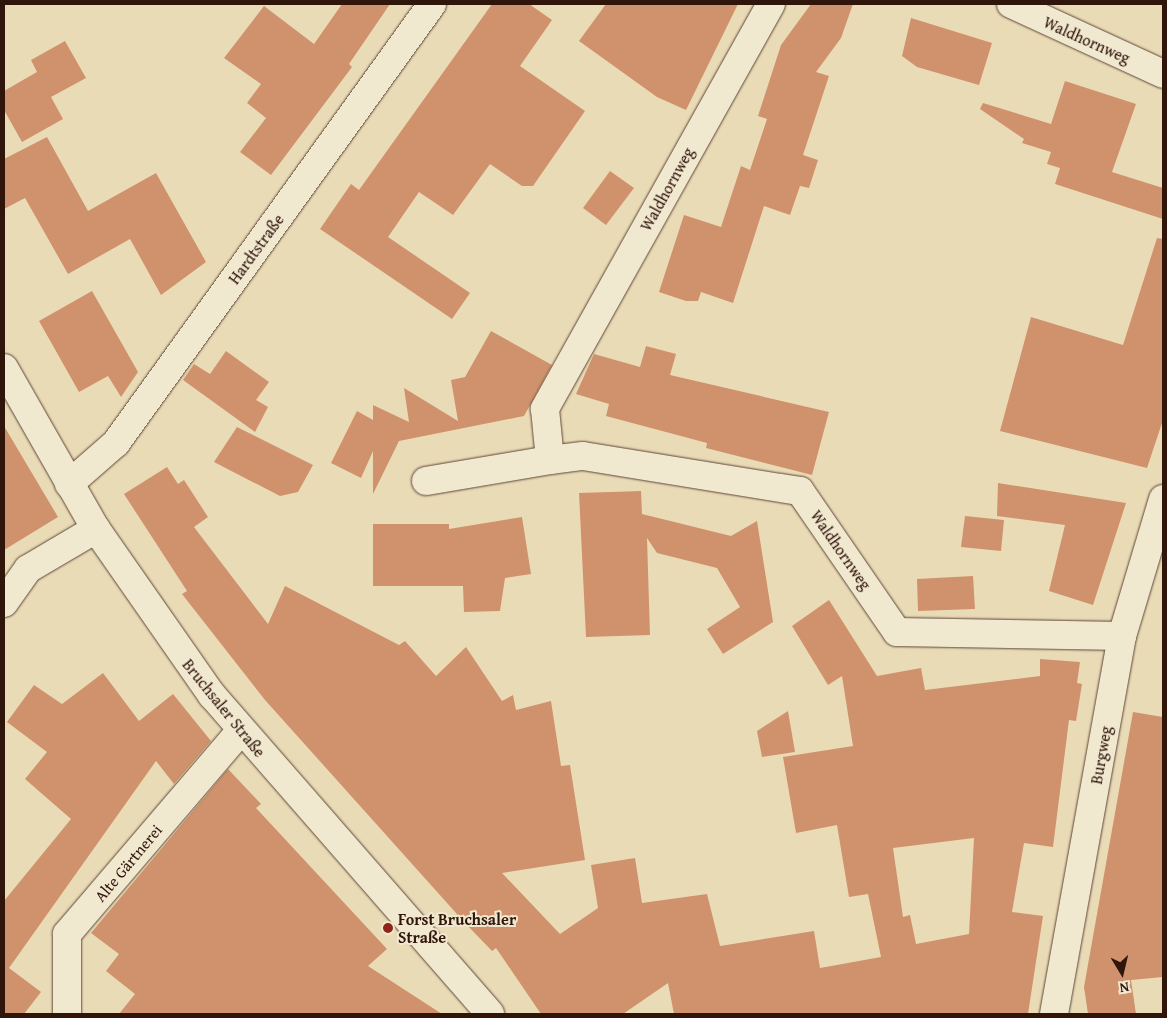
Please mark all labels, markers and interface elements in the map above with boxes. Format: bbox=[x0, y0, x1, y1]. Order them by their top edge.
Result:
street label: Waldhornweg bbox=[1041, 12, 1133, 68]
street label: Waldhornweg bbox=[636, 144, 698, 234]
street label: Hardtstraße bbox=[224, 210, 288, 288]
street label: Waldhornweg bbox=[807, 506, 875, 594]
street label: Bruchsaler Straße bbox=[179, 655, 269, 761]
street label: Burgweg bbox=[1086, 724, 1116, 786]
street label: Alte Gärtnerei bbox=[90, 820, 166, 906]
place label: Forst Bruchsaler Straße bbox=[398, 909, 516, 947]
marker: Forst Bruchsaler Straße bbox=[382, 922, 394, 934]
north arrow bbox=[1097, 948, 1147, 998]
text: N bbox=[1118, 977, 1131, 998]

